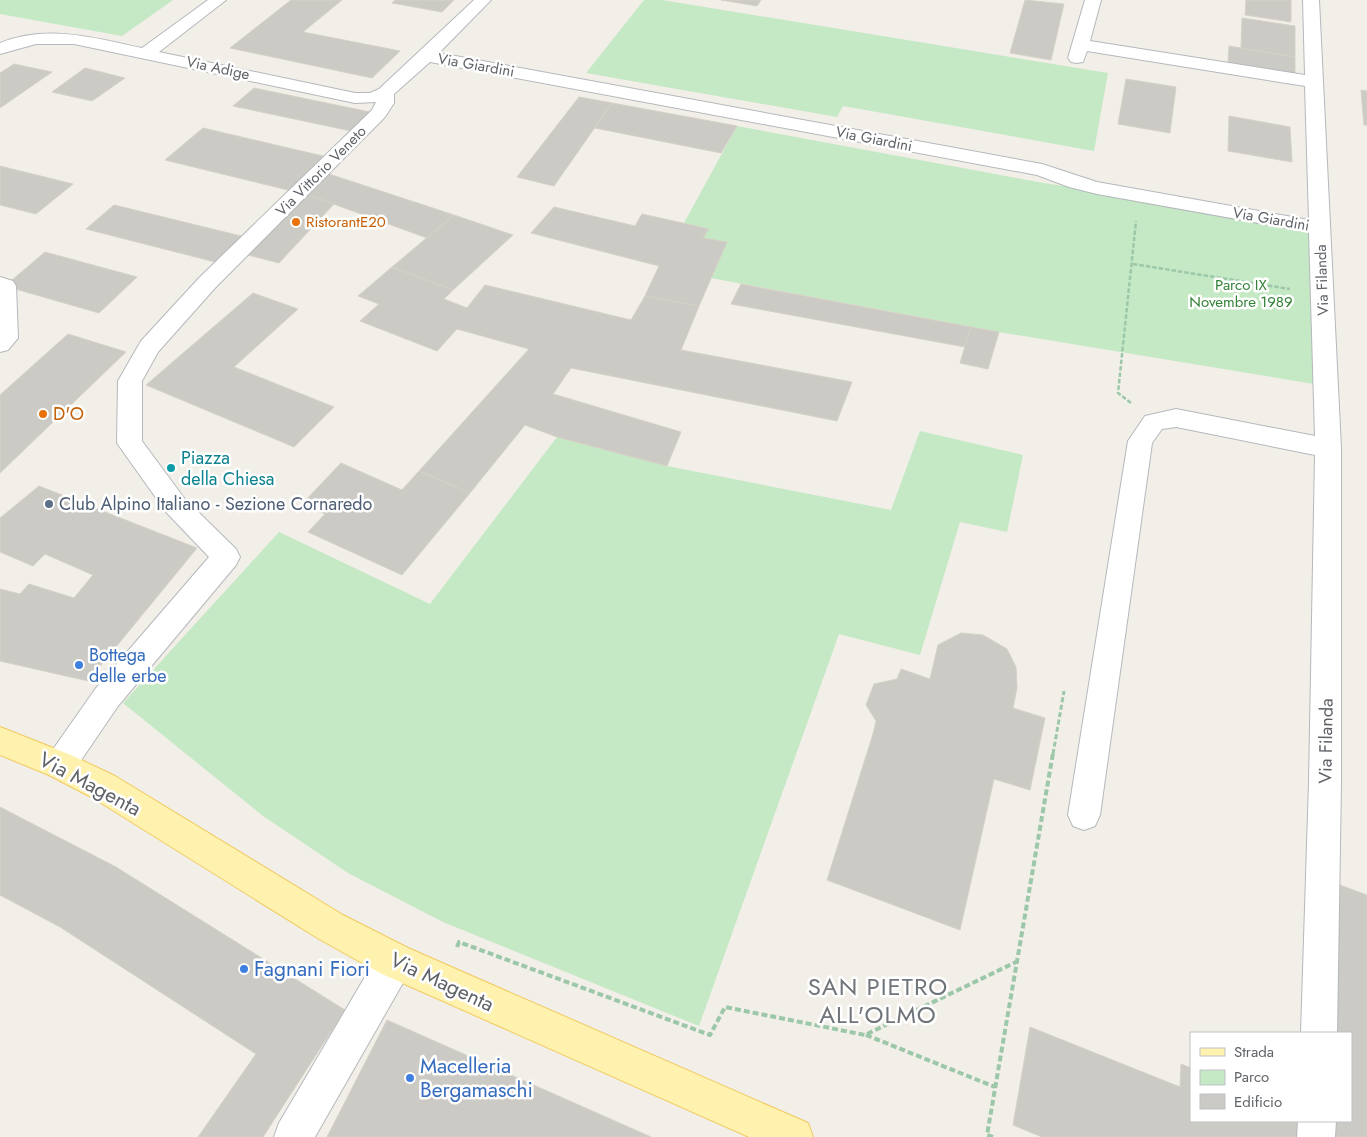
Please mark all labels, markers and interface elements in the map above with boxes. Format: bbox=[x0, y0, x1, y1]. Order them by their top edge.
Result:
street label: Via Giardini bbox=[436, 47, 516, 83]
street label: Via Adige bbox=[184, 51, 252, 85]
street label: Via Vittorio Veneto bbox=[271, 121, 371, 221]
street label: Via Giardini bbox=[834, 121, 914, 157]
street label: Via Giardini bbox=[1231, 201, 1311, 237]
place label: RistorantE20 bbox=[306, 211, 386, 233]
marker: RistorantE20 bbox=[290, 216, 302, 228]
street label: Via Filanda bbox=[1310, 244, 1334, 316]
park label: Parco IX Novembre 1989 bbox=[1189, 274, 1293, 313]
place label: D'O bbox=[53, 401, 84, 427]
marker: D'O bbox=[37, 408, 49, 420]
place label: Piazza della Chiesa bbox=[181, 445, 275, 492]
marker: Piazza della Chiesa bbox=[165, 462, 177, 474]
place label: Club Alpino Italiano - Sezione Cornaredo bbox=[59, 491, 373, 517]
marker: Club Alpino Italiano - Sezione Cornaredo bbox=[43, 498, 55, 510]
place label: Bottega delle erbe bbox=[89, 642, 166, 689]
marker: Bottega delle erbe bbox=[73, 659, 85, 671]
street label: Via Filanda bbox=[1312, 698, 1340, 784]
street label: Via Magenta bbox=[34, 745, 146, 823]
street label: Via Magenta bbox=[385, 945, 499, 1019]
place label: Fagnani Fiori bbox=[254, 954, 370, 984]
marker: Fagnani Fiori bbox=[238, 963, 250, 975]
district label: SAN PIETRO ALL'OLMO bbox=[808, 969, 948, 1032]
legend bbox=[1190, 1032, 1352, 1122]
text: Strada bbox=[1234, 1041, 1274, 1063]
place label: Macelleria Bergamaschi bbox=[420, 1051, 533, 1105]
text: Parco bbox=[1234, 1066, 1269, 1088]
marker: Macelleria Bergamaschi bbox=[404, 1072, 416, 1084]
text: Edificio bbox=[1234, 1091, 1282, 1113]

